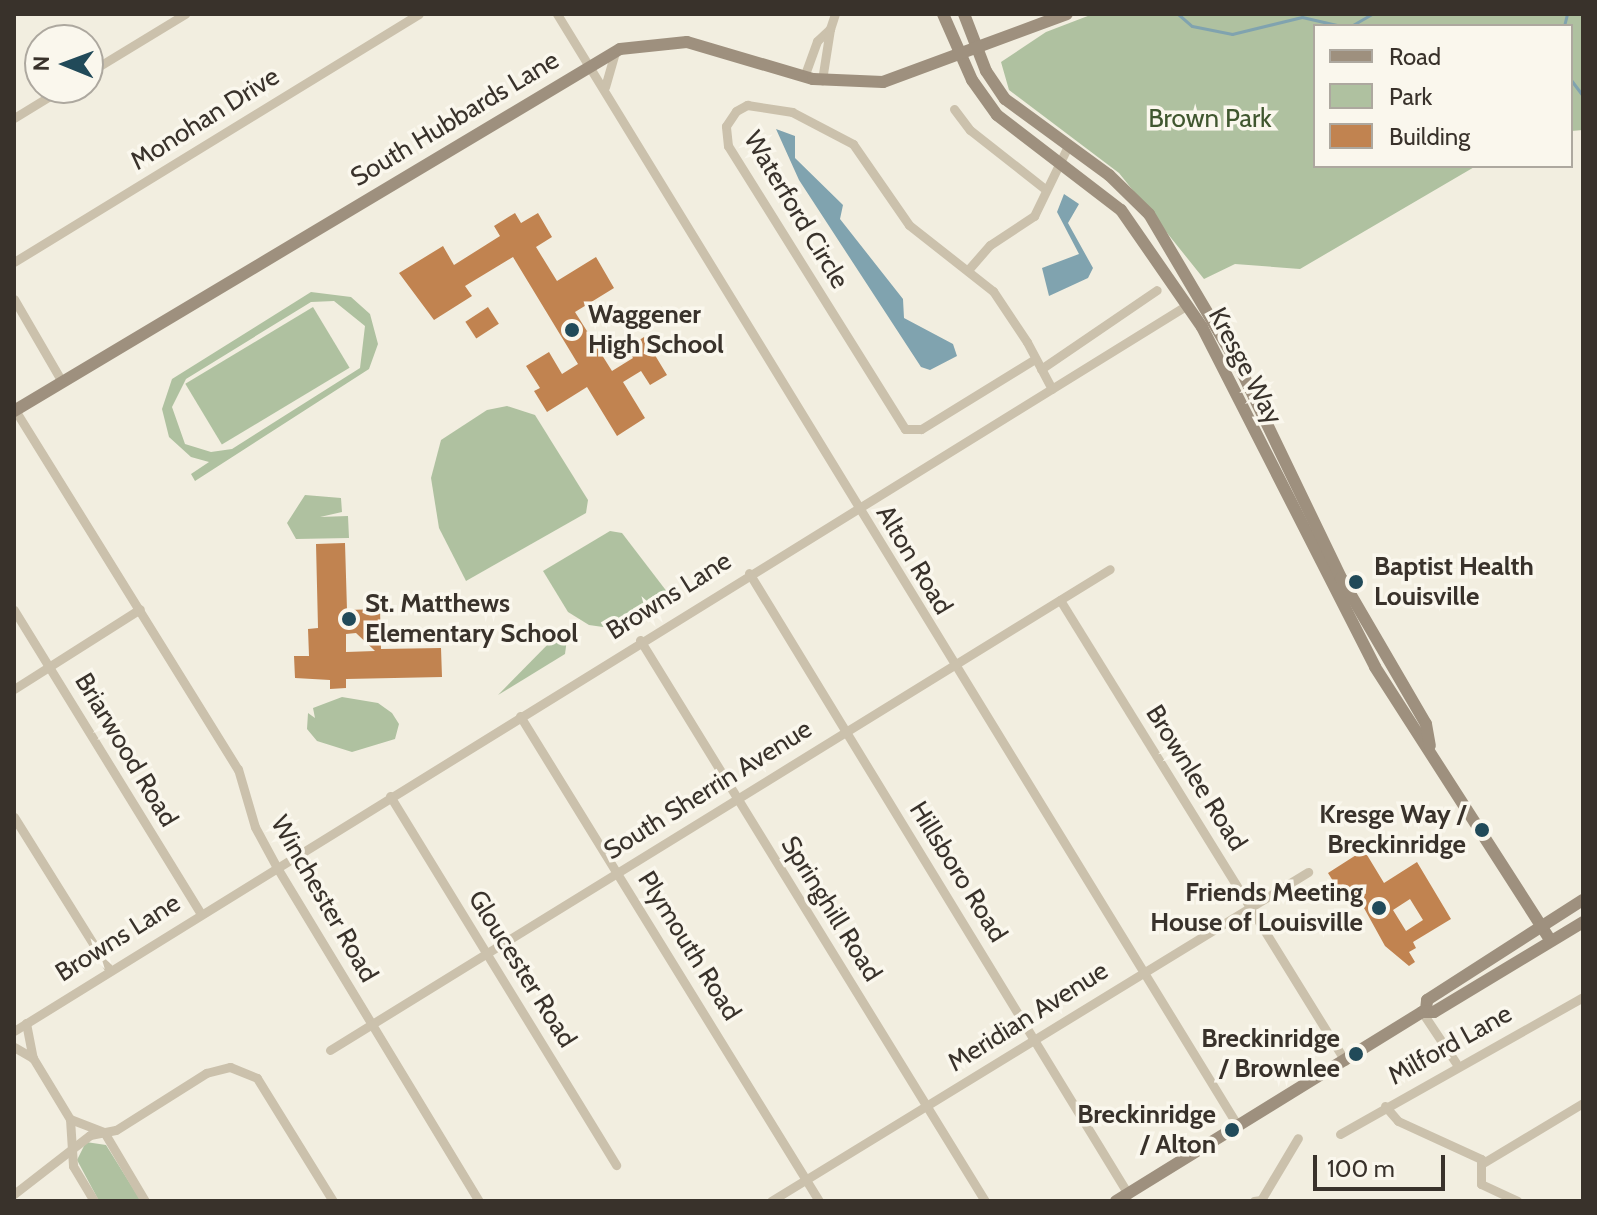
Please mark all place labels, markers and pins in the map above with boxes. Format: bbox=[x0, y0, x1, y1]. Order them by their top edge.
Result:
place label: Waggener High School bbox=[588, 299, 724, 360]
marker: Waggener High School bbox=[563, 321, 581, 339]
place label: Baptist Health Louisville bbox=[1374, 551, 1534, 612]
marker: Baptist Health Louisville bbox=[1345, 571, 1367, 593]
place label: St. Matthews Elementary School bbox=[365, 588, 578, 650]
marker: St. Matthews Elementary School bbox=[340, 610, 358, 628]
place label: Kresge Way / Breckinridge bbox=[1319, 799, 1466, 860]
marker: Kresge Way / Breckinridge bbox=[1473, 821, 1491, 839]
place label: Friends Meeting House of Louisville bbox=[1150, 877, 1363, 938]
marker: Friends Meeting House of Louisville bbox=[1370, 899, 1388, 917]
place label: Breckinridge / Brownlee bbox=[1201, 1023, 1340, 1084]
marker: Breckinridge / Brownlee bbox=[1347, 1045, 1365, 1063]
place label: Breckinridge / Alton bbox=[1077, 1099, 1216, 1160]
marker: Breckinridge / Alton bbox=[1223, 1121, 1241, 1139]

